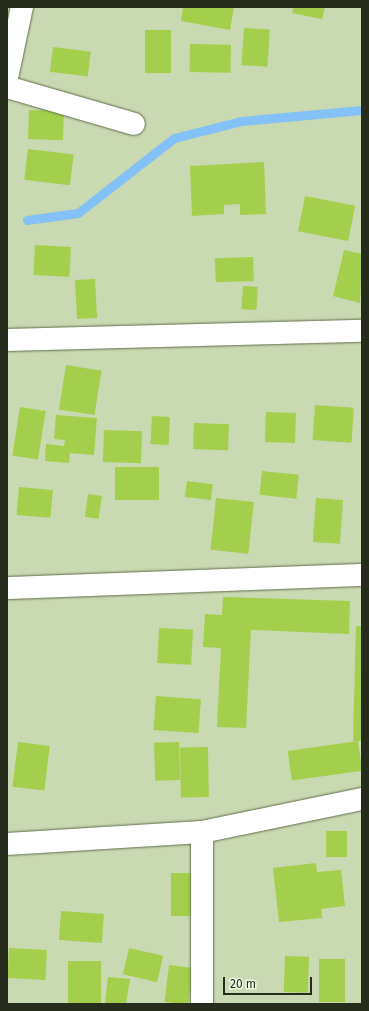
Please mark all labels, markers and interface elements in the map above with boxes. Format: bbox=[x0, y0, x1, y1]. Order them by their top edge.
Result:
scale bar bbox=[225, 969, 314, 995]
text: 20 m bbox=[230, 977, 256, 991]

